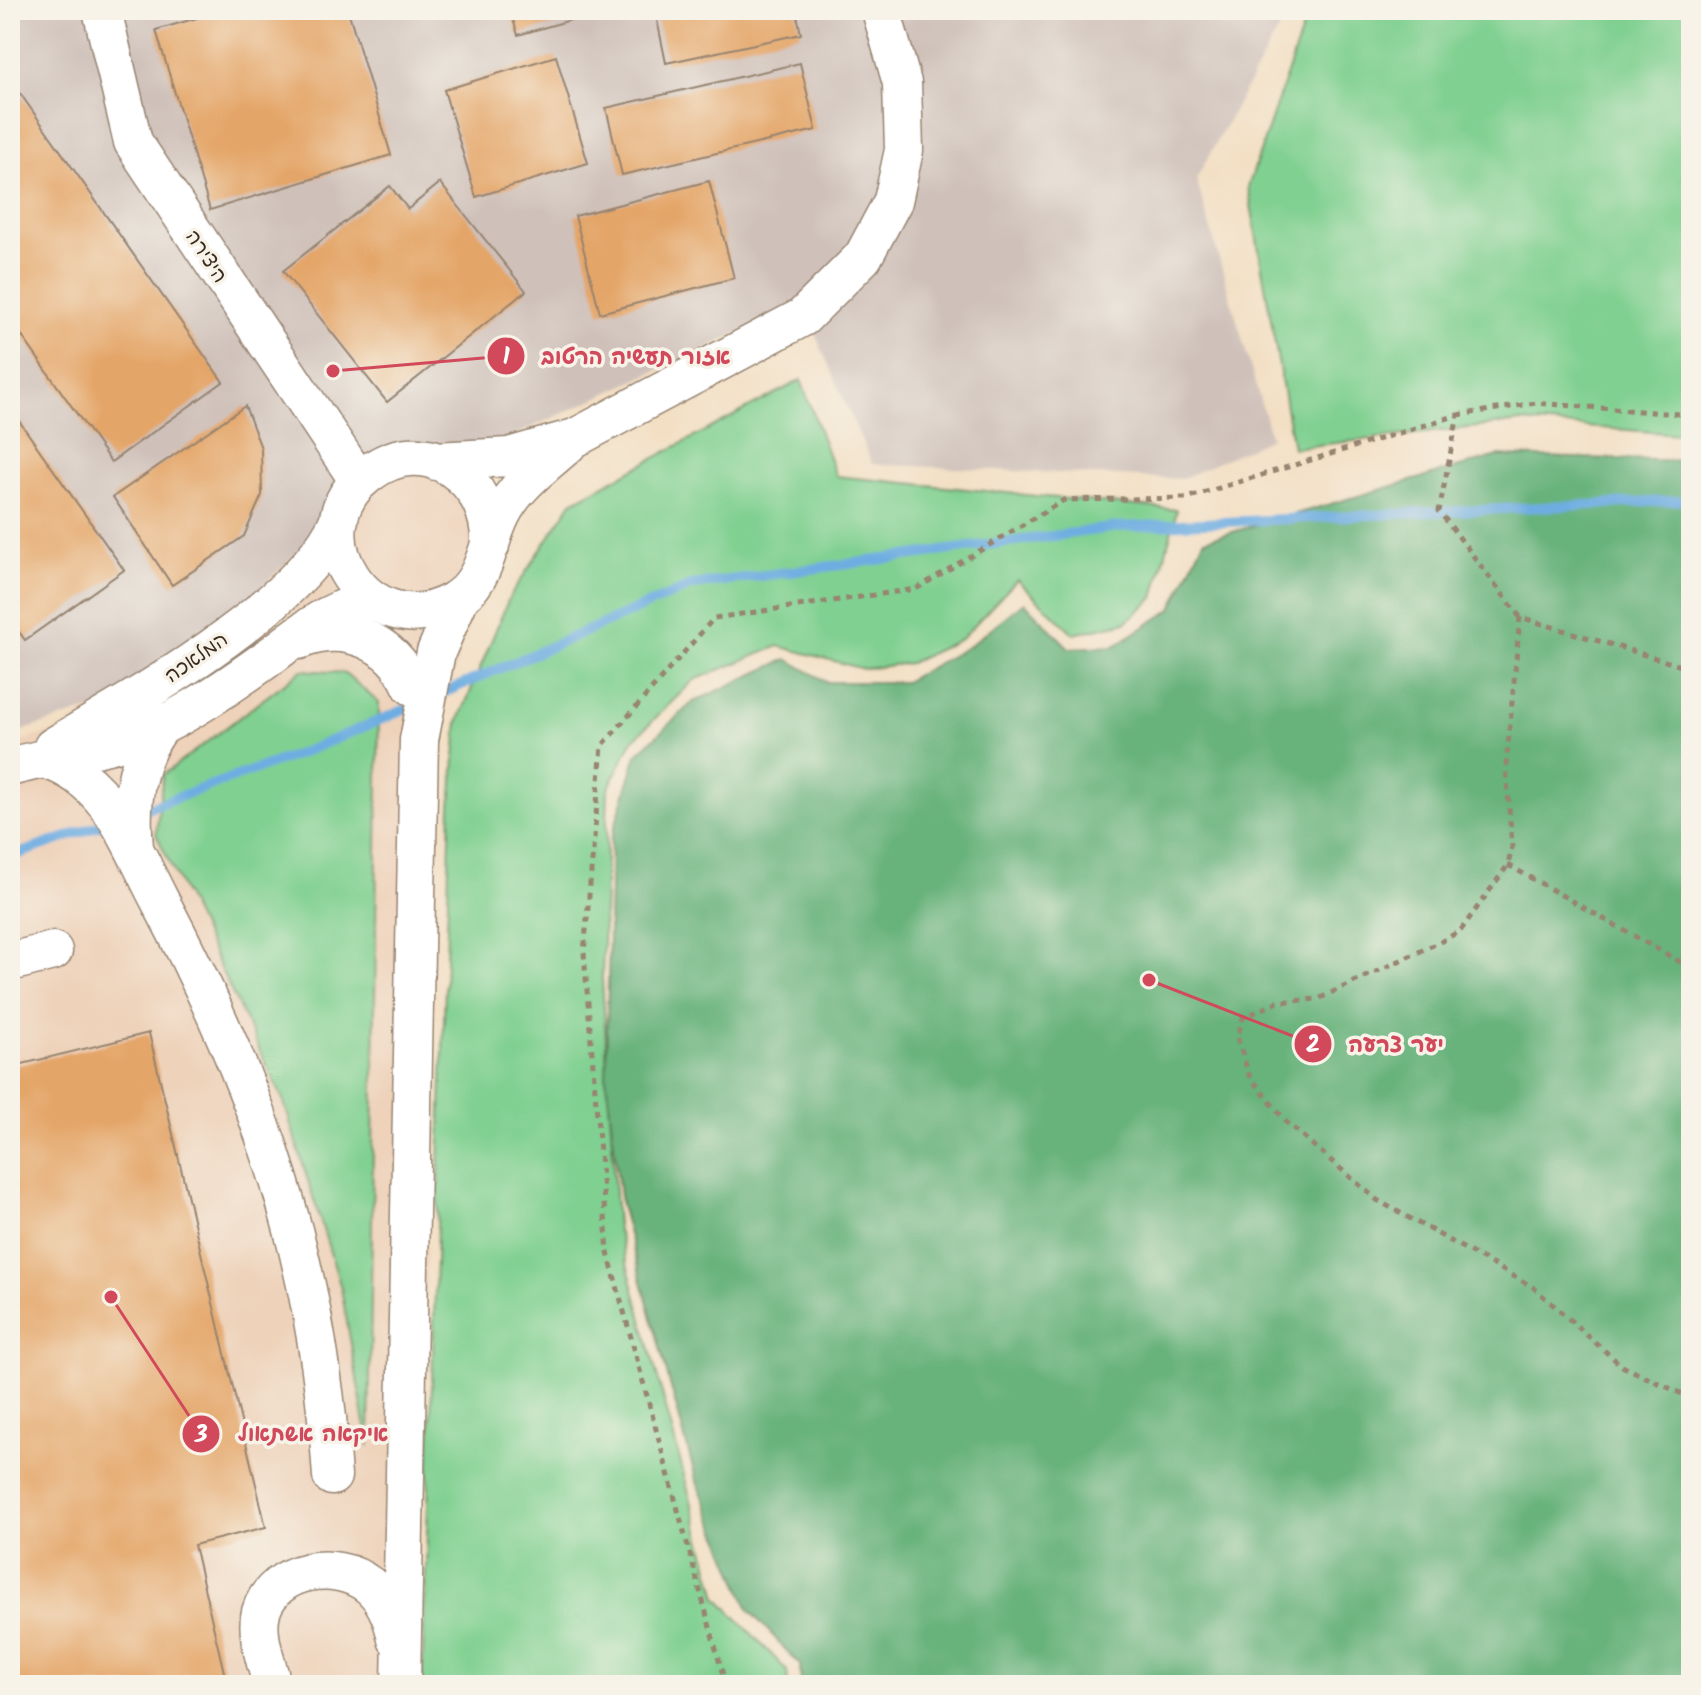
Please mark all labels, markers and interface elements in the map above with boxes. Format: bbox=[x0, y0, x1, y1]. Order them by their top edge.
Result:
street label: היצירה bbox=[176, 224, 235, 290]
callout: אזור תעשיה הרטוב bbox=[486, 333, 747, 379]
text: 1 bbox=[502, 338, 510, 377]
text: אזור תעשיה הרטוב bbox=[540, 341, 731, 376]
street label: המלאכה bbox=[159, 625, 236, 692]
callout: יער צרעה bbox=[1293, 1021, 1460, 1067]
text: 2 bbox=[1306, 1026, 1320, 1065]
text: יער צרעה bbox=[1348, 1029, 1444, 1064]
callout: איקאה אשתאול bbox=[181, 1411, 404, 1457]
text: 3 bbox=[193, 1416, 208, 1455]
text: איקאה אשתאול bbox=[238, 1418, 388, 1453]

